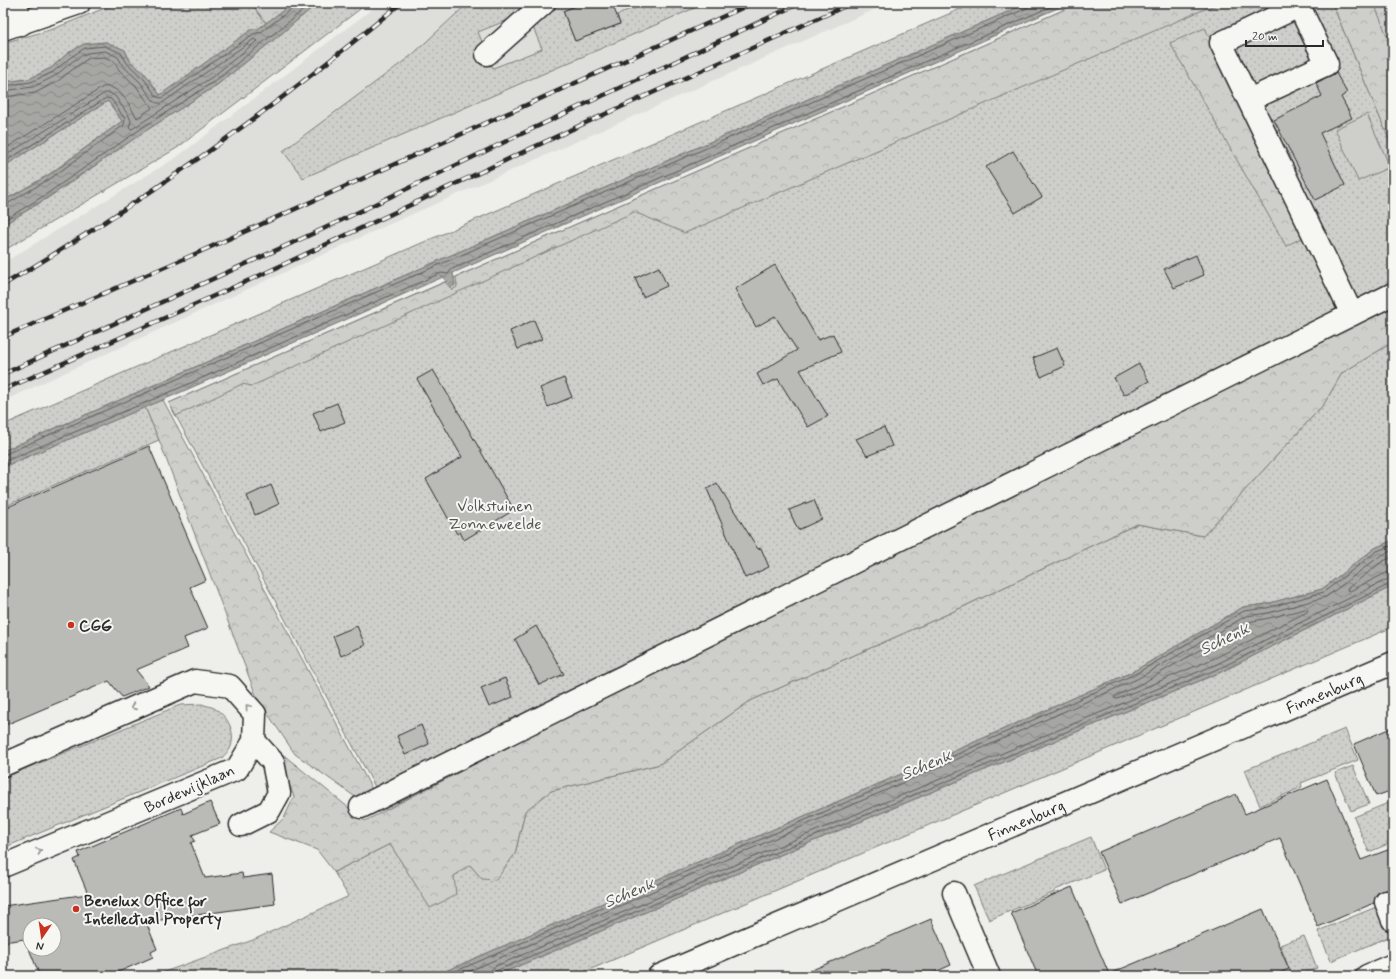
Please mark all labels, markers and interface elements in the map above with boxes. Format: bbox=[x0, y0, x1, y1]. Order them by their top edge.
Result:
scale bar bbox=[1246, 22, 1323, 48]
text: 20 m bbox=[1252, 29, 1278, 45]
park label: Volkstuinen Zonneweelde bbox=[449, 496, 541, 535]
place label: CGG bbox=[79, 616, 112, 637]
water label: Schenk bbox=[1196, 617, 1254, 660]
marker: CGG bbox=[66, 620, 76, 630]
street label: Finnenburg bbox=[1283, 668, 1366, 719]
one-way arrow bbox=[130, 703, 137, 711]
one-way arrow bbox=[246, 704, 253, 711]
water label: Schenk bbox=[898, 744, 956, 785]
street label: Bordewijklaan bbox=[141, 760, 238, 819]
street label: Finnenburg bbox=[985, 795, 1068, 847]
one-way arrow bbox=[35, 848, 43, 856]
water label: Schenk bbox=[601, 872, 659, 913]
place label: Benelux Office for Intellectual Property bbox=[84, 891, 222, 930]
marker: Benelux Office for Intellectual Property bbox=[71, 904, 81, 914]
north arrow bbox=[22, 917, 62, 957]
text: N bbox=[35, 938, 45, 953]

